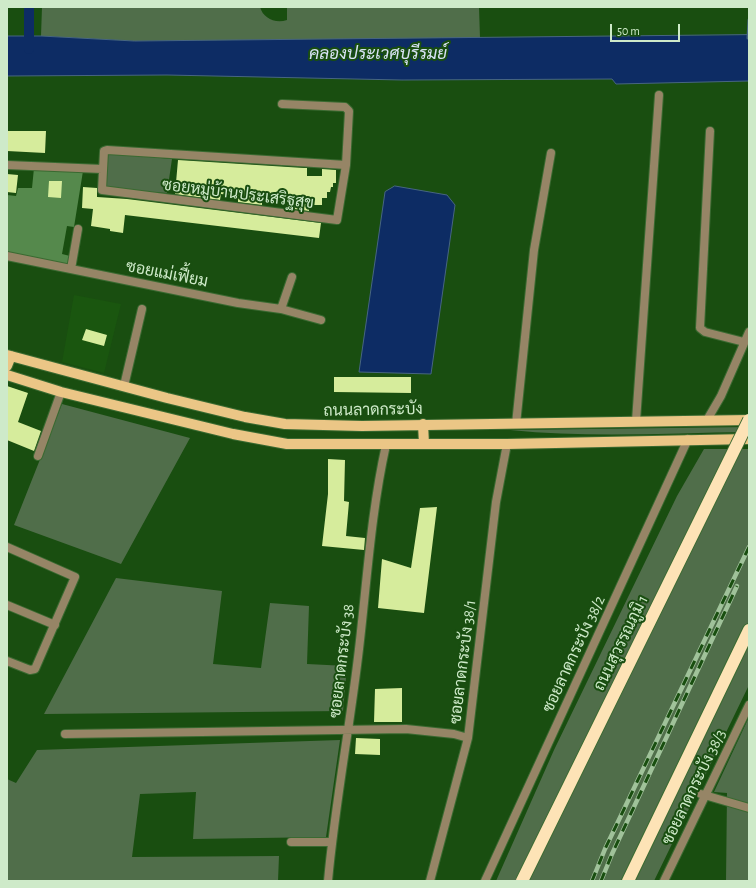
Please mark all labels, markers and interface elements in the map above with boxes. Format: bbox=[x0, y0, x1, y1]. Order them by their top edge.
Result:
scale bar bbox=[612, 16, 682, 42]
text: 50 m bbox=[617, 25, 640, 37]
water label: คลองประเวศบุรีรมย์ bbox=[309, 44, 447, 64]
street label: ซอยหมู่บ้านประเสริฐสุข bbox=[161, 175, 315, 213]
street label: ซอยแม่เฟี้ยม bbox=[124, 257, 210, 291]
street label: ถนนลาดกระบัง bbox=[323, 400, 423, 420]
street label: ถนนสุวรรณภูมิ 1 bbox=[590, 592, 652, 694]
street label: ซอยลาดกระบัง 38/2 bbox=[539, 593, 609, 715]
street label: ซอยลาดกระบัง 38/1 bbox=[446, 599, 480, 725]
street label: ซอยลาดกระบัง 38 bbox=[325, 603, 359, 719]
street label: ซอยลาดกระบัง 38/3 bbox=[658, 726, 730, 848]

